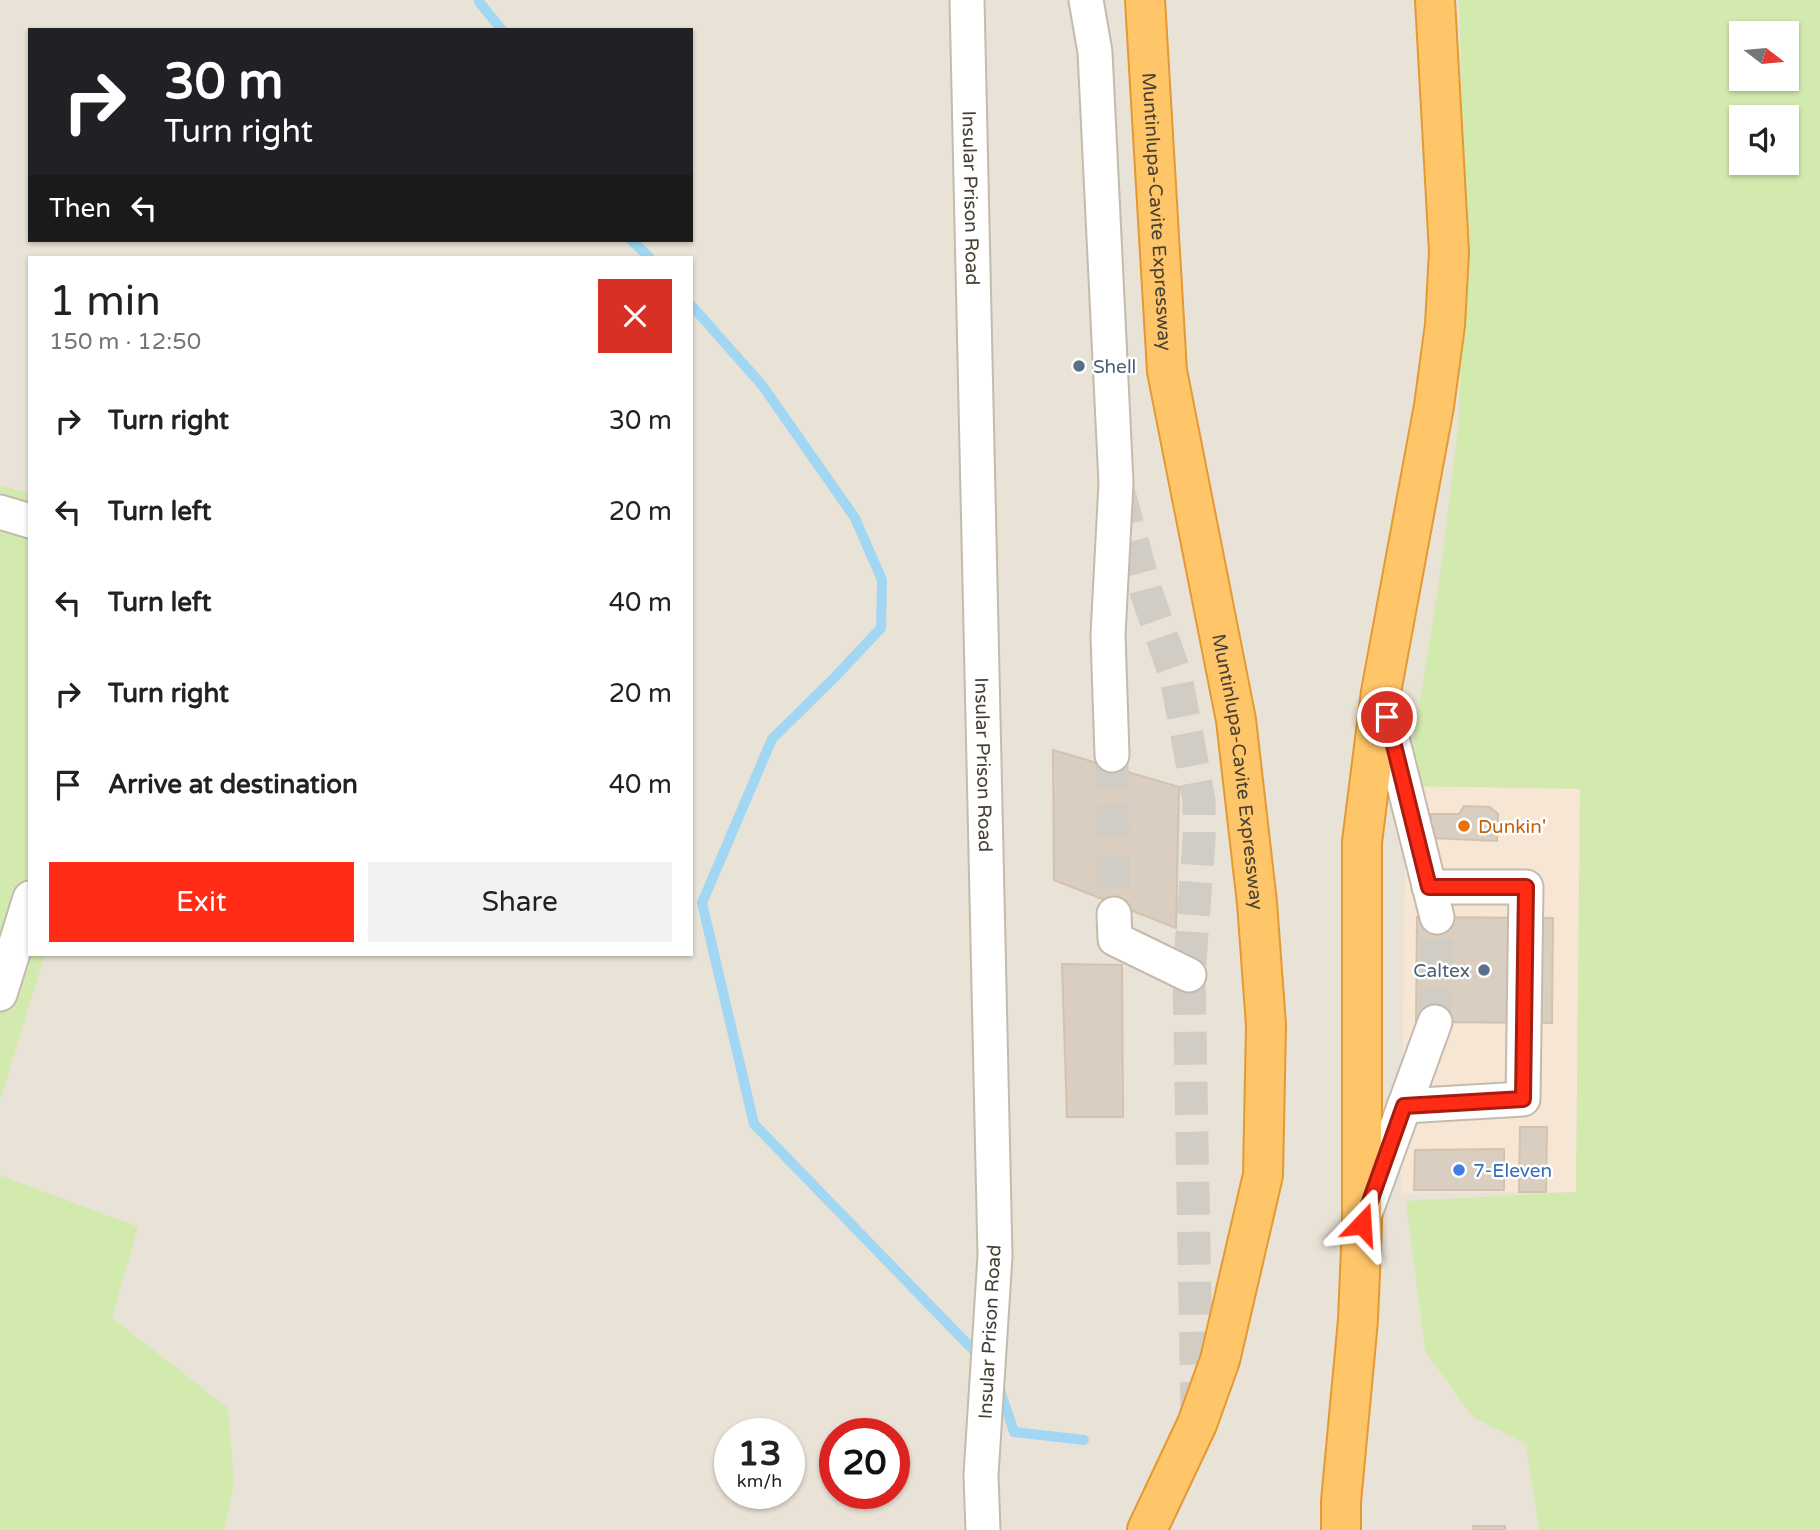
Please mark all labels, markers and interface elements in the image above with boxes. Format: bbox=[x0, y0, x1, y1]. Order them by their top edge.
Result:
north arrow bbox=[1729, 21, 1799, 91]
map controls bbox=[1729, 21, 1799, 175]
text: 30 m bbox=[164, 53, 283, 112]
icon: right bbox=[49, 56, 140, 147]
street label: Muntinlupa-Cavite Expressway bbox=[1137, 72, 1176, 351]
button: sound bbox=[1729, 105, 1799, 175]
street label: Insular Prison Road bbox=[957, 110, 983, 286]
text: Turn right bbox=[164, 113, 313, 151]
icon: left bbox=[125, 189, 163, 227]
text: Then bbox=[49, 193, 111, 224]
text: 1 min bbox=[49, 276, 161, 327]
button: close bbox=[598, 279, 672, 353]
text: 150 m · 12:50 bbox=[49, 328, 201, 356]
place label: Shell bbox=[1093, 356, 1136, 378]
marker: Shell bbox=[1071, 358, 1087, 374]
icon: right bbox=[49, 402, 87, 440]
text: Turn right bbox=[108, 405, 229, 436]
text: 30 m bbox=[609, 405, 672, 436]
icon: left bbox=[49, 493, 87, 531]
text: Turn left bbox=[108, 496, 211, 527]
text: 20 m bbox=[609, 496, 672, 527]
icon: left bbox=[49, 584, 87, 622]
text: Turn left bbox=[108, 587, 211, 618]
text: 40 m bbox=[609, 587, 672, 618]
street label: Muntinlupa-Cavite Expressway bbox=[1207, 632, 1267, 911]
icon: right bbox=[49, 675, 87, 713]
street label: Insular Prison Road bbox=[970, 677, 996, 852]
text: Turn right bbox=[108, 678, 229, 709]
text: 20 m bbox=[609, 678, 672, 709]
pin bbox=[1357, 687, 1417, 747]
icon: arrive bbox=[1368, 698, 1406, 736]
icon: arrive bbox=[49, 766, 87, 804]
text: Arrive at destination bbox=[108, 769, 358, 800]
text: 40 m bbox=[609, 769, 672, 800]
place label: Dunkin' bbox=[1478, 816, 1546, 838]
marker: Dunkin' bbox=[1456, 818, 1472, 834]
button: Exit bbox=[49, 862, 354, 942]
button: Share bbox=[368, 862, 672, 942]
place label: Caltex bbox=[1413, 960, 1470, 982]
marker: Caltex bbox=[1476, 962, 1492, 978]
place label: 7-Eleven bbox=[1473, 1160, 1552, 1182]
marker: 7-Eleven bbox=[1451, 1162, 1467, 1178]
position arrow bbox=[1325, 1187, 1399, 1261]
street label: Insular Prison Road bbox=[974, 1244, 1006, 1420]
speed limit sign: 20 bbox=[819, 1418, 910, 1509]
text: 13 bbox=[738, 1433, 781, 1475]
text: km/h bbox=[737, 1470, 782, 1492]

